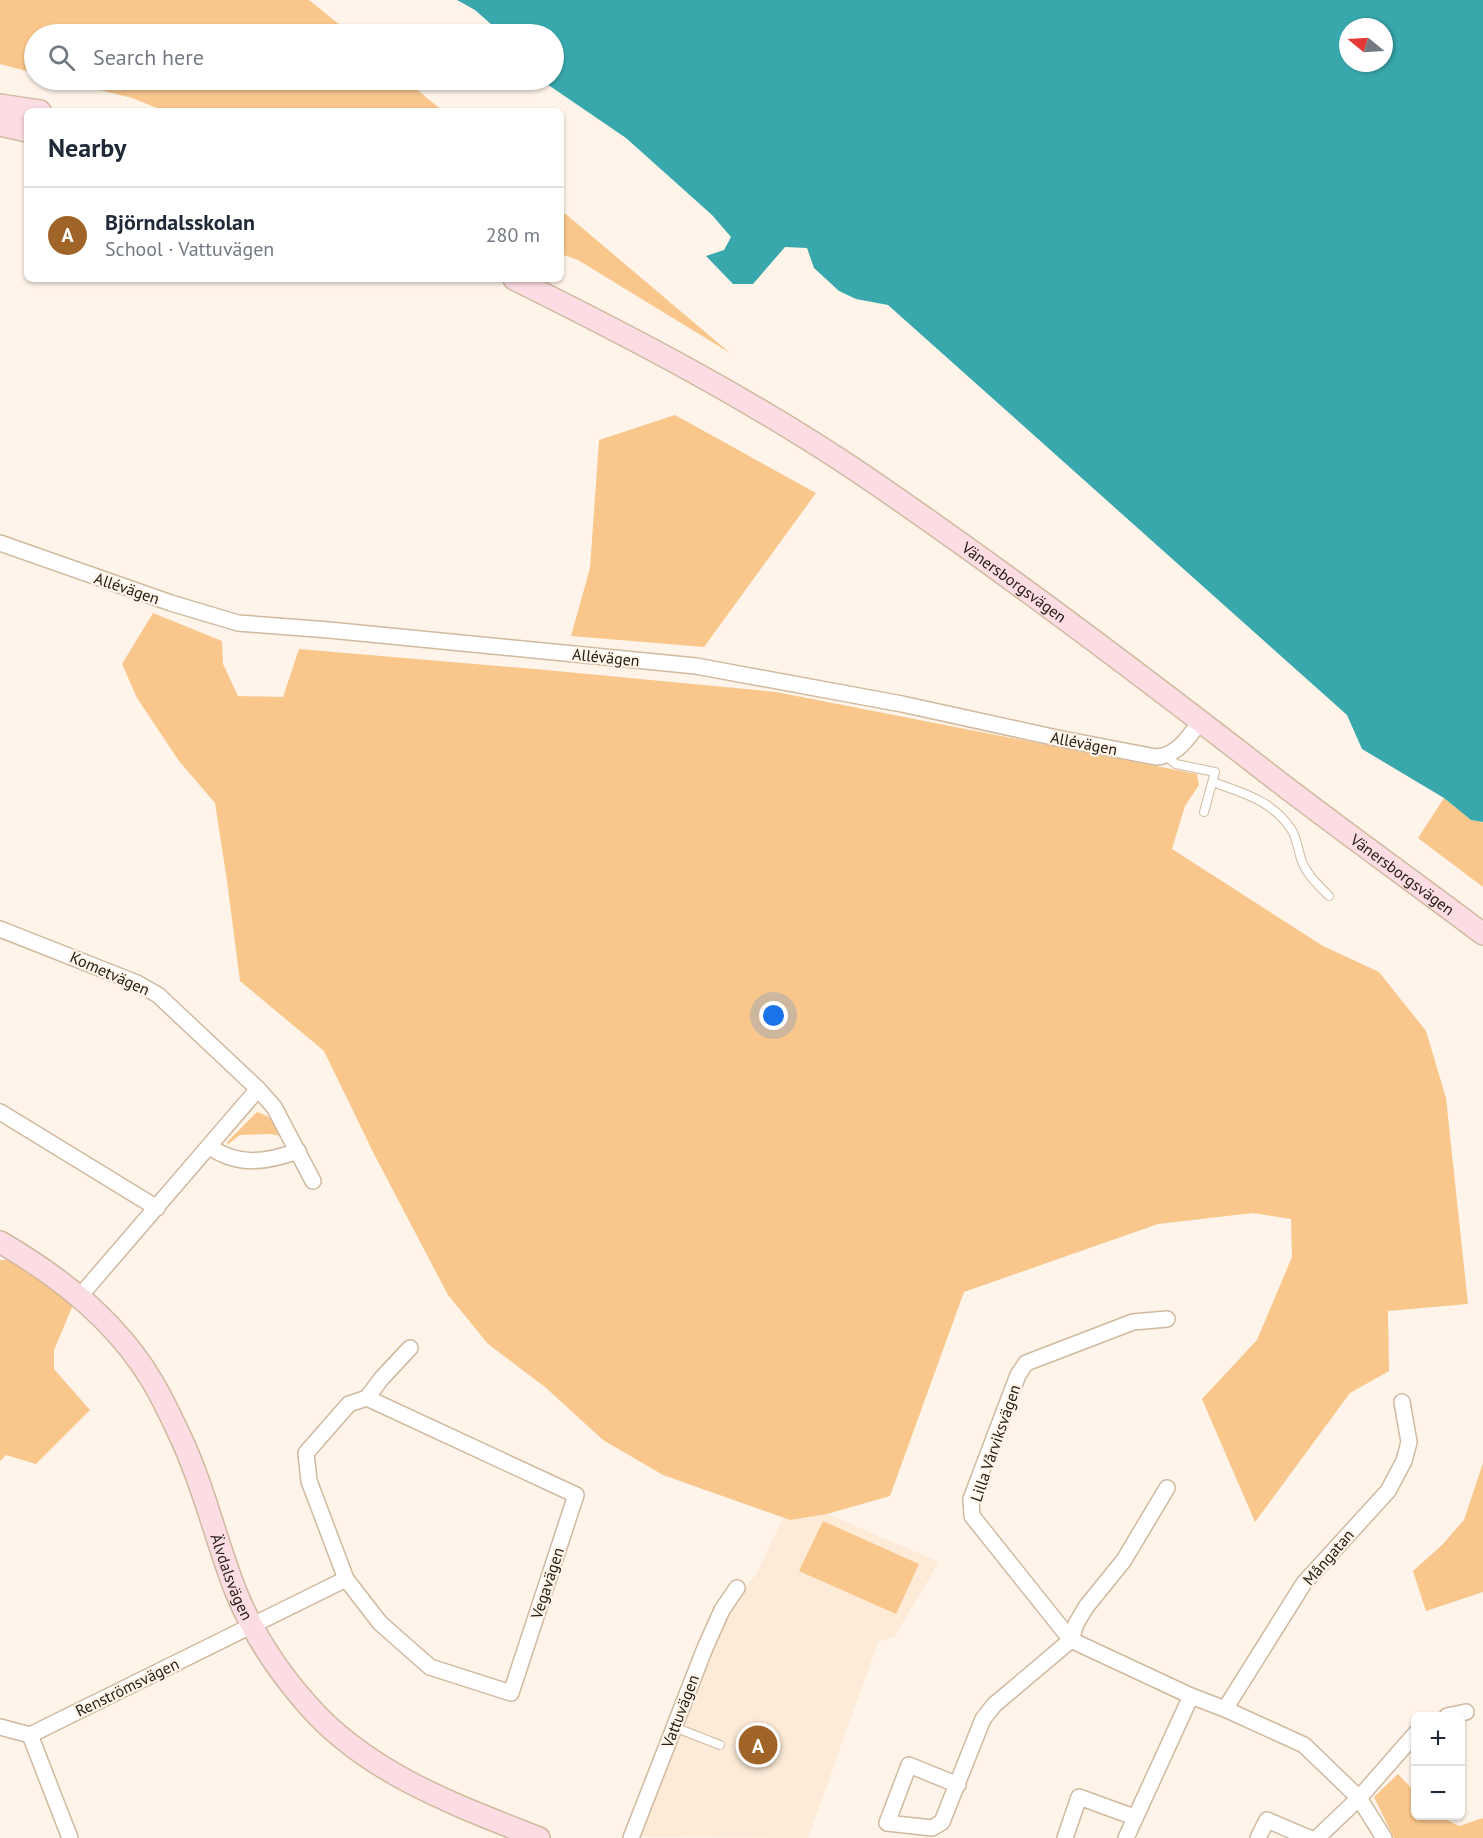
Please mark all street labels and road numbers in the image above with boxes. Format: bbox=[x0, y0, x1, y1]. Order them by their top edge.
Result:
street label: Vänersborgsvägen bbox=[957, 537, 1071, 627]
street label: Allévägen bbox=[92, 568, 162, 608]
street label: Allévägen bbox=[571, 644, 641, 670]
street label: Allévägen bbox=[1049, 727, 1119, 759]
street label: Vänersborgsvägen bbox=[1346, 829, 1459, 919]
street label: Kometvägen bbox=[67, 947, 153, 999]
street label: Lilla Vårviksvägen bbox=[966, 1382, 1024, 1504]
street label: Mångatan bbox=[1298, 1525, 1358, 1589]
street label: Älvdalsvägen bbox=[206, 1531, 257, 1623]
street label: Vegavägen bbox=[526, 1545, 568, 1622]
street label: Renströmsvägen bbox=[72, 1653, 182, 1721]
street label: Vattuvägen bbox=[657, 1672, 703, 1751]

